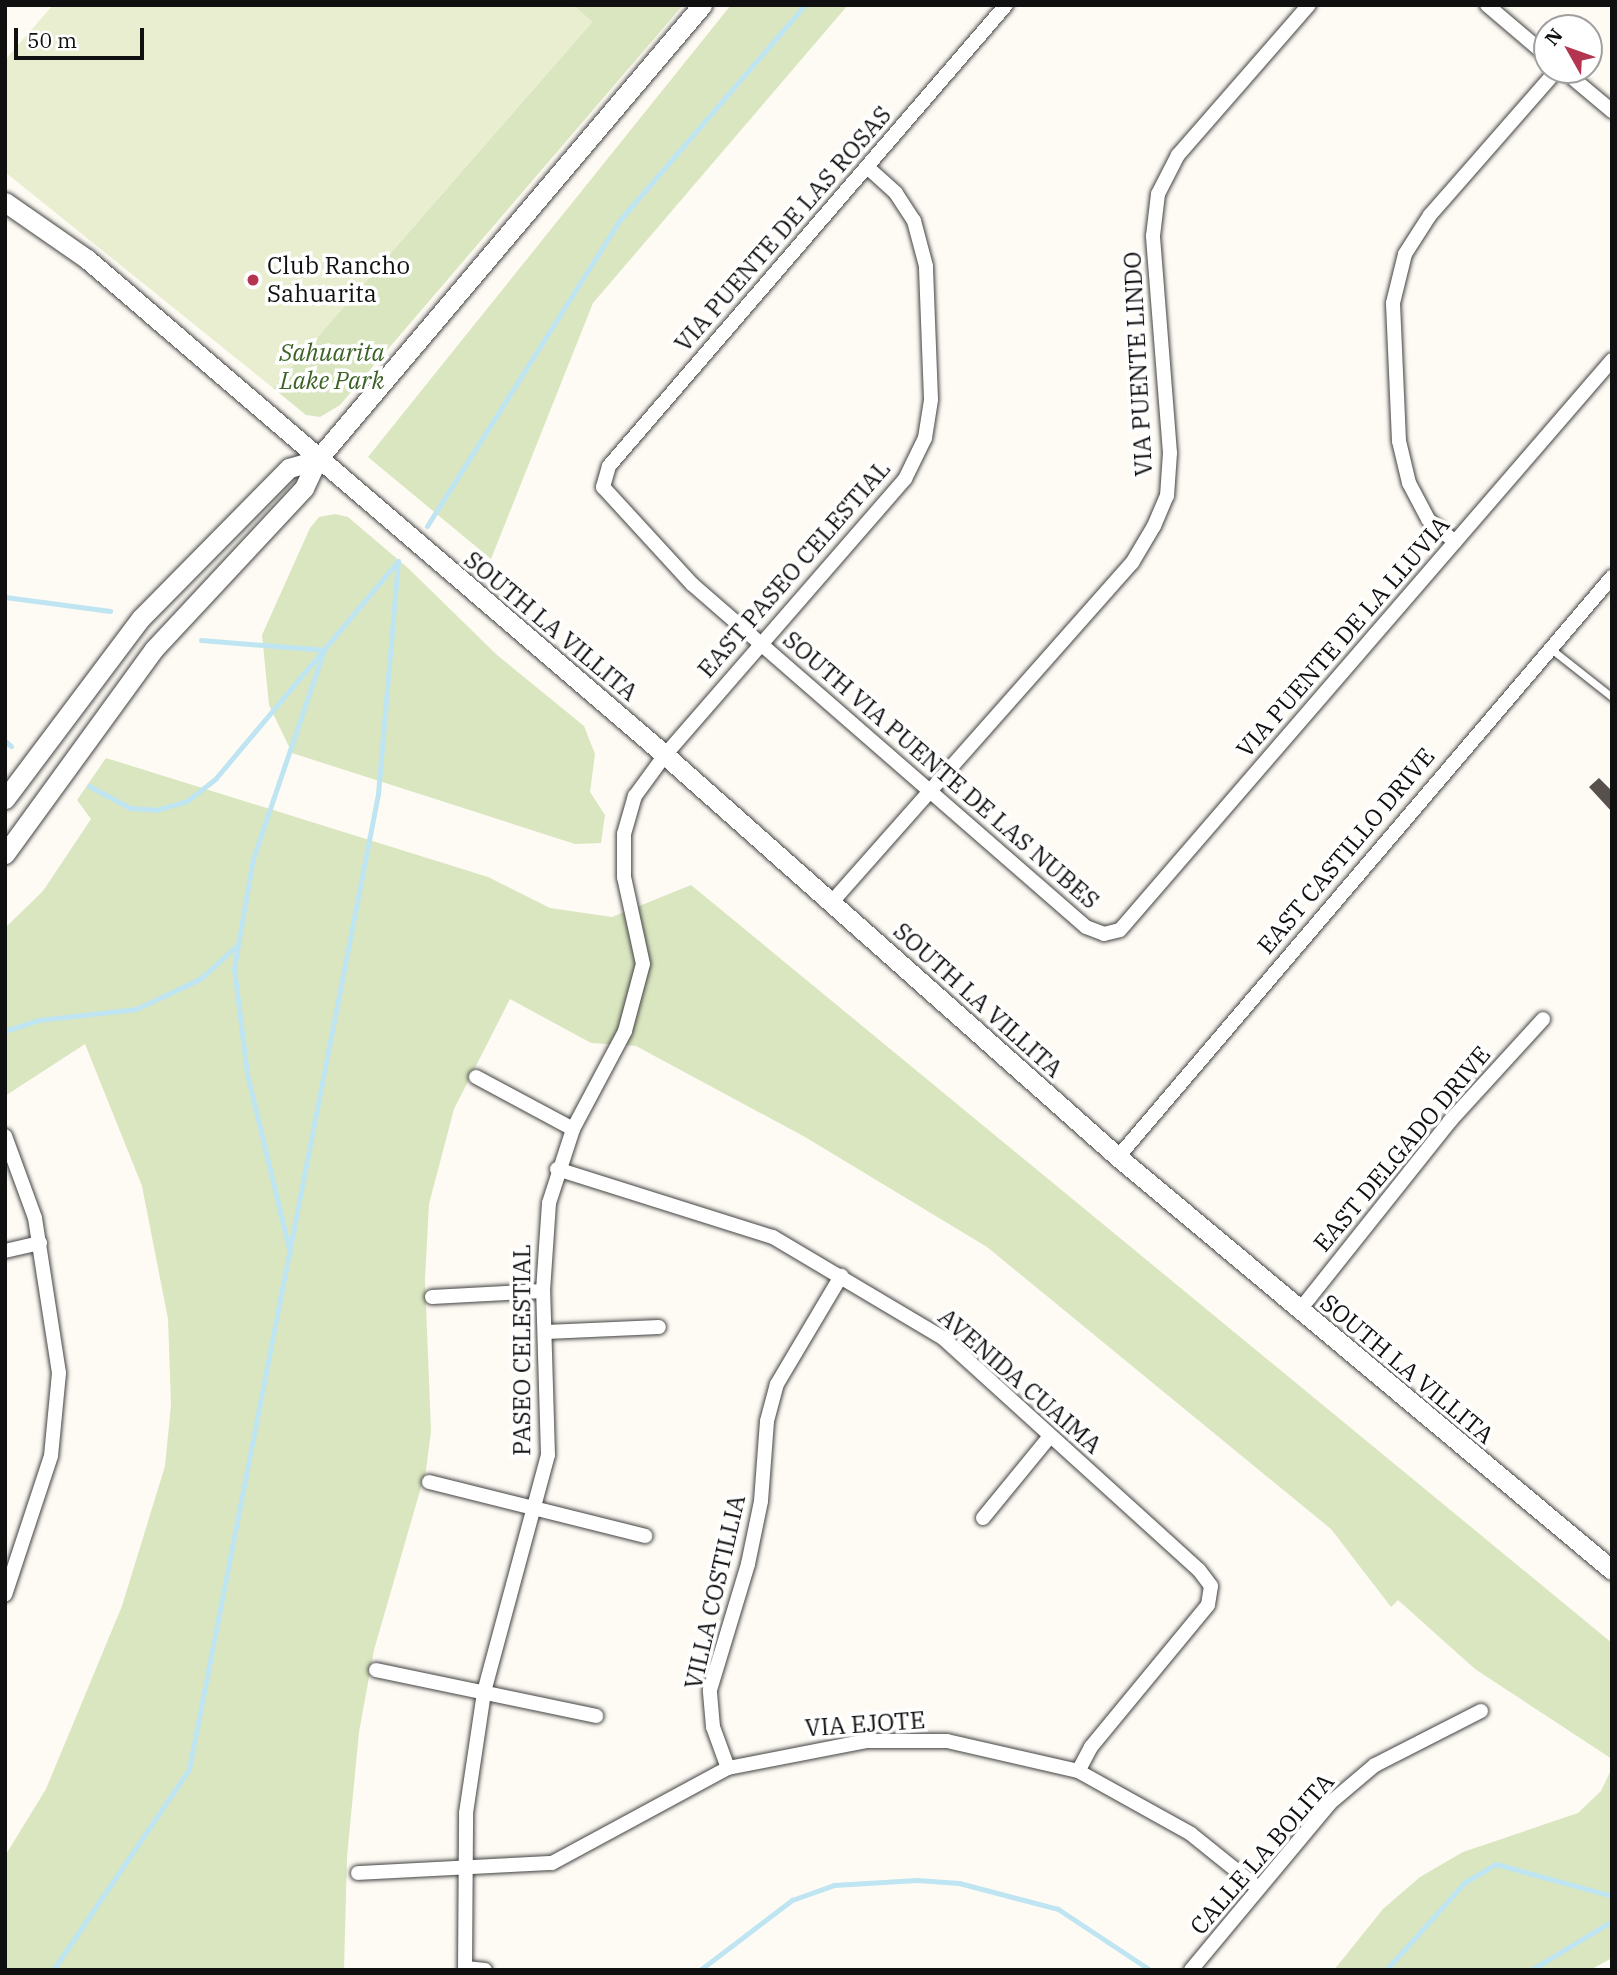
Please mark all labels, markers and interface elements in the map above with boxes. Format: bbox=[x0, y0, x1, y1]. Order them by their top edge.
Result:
scale bar bbox=[18, 14, 147, 58]
north arrow bbox=[1533, 14, 1603, 84]
text: N bbox=[1539, 23, 1567, 50]
text: 50 m bbox=[27, 26, 77, 54]
street label: VIA PUENTE DE LAS ROSAS bbox=[669, 100, 897, 358]
street label: VIA PUENTE LINDO bbox=[1118, 251, 1158, 477]
place label: Club Rancho Sahuarita bbox=[267, 252, 410, 308]
marker: Club Rancho Sahuarita bbox=[245, 272, 261, 288]
park label: Sahuarita Lake Park bbox=[279, 339, 385, 395]
street label: EAST PASEO CELESTIAL bbox=[692, 454, 896, 684]
street label: VIA PUENTE DE LA LLUVIA bbox=[1230, 511, 1456, 763]
street label: SOUTH LA VILLITA bbox=[458, 545, 644, 707]
street label: SOUTH VIA PUENTE DE LAS NUBES bbox=[777, 625, 1105, 915]
street label: EAST CASTILLO DRIVE bbox=[1251, 742, 1441, 960]
street label: SOUTH LA VILLITA bbox=[888, 917, 1068, 1083]
street label: EAST DELGADO DRIVE bbox=[1308, 1040, 1496, 1258]
street label: PASEO CELESTIAL bbox=[508, 1244, 536, 1456]
street label: SOUTH LA VILLITA bbox=[1314, 1288, 1500, 1450]
street label: AVENIDA CUAIMA bbox=[933, 1302, 1107, 1460]
street label: VILLA COSTILLIA bbox=[679, 1492, 751, 1692]
street label: VIA EJOTE bbox=[804, 1705, 926, 1743]
street label: CALLE LA BOLITA bbox=[1184, 1767, 1340, 1941]

